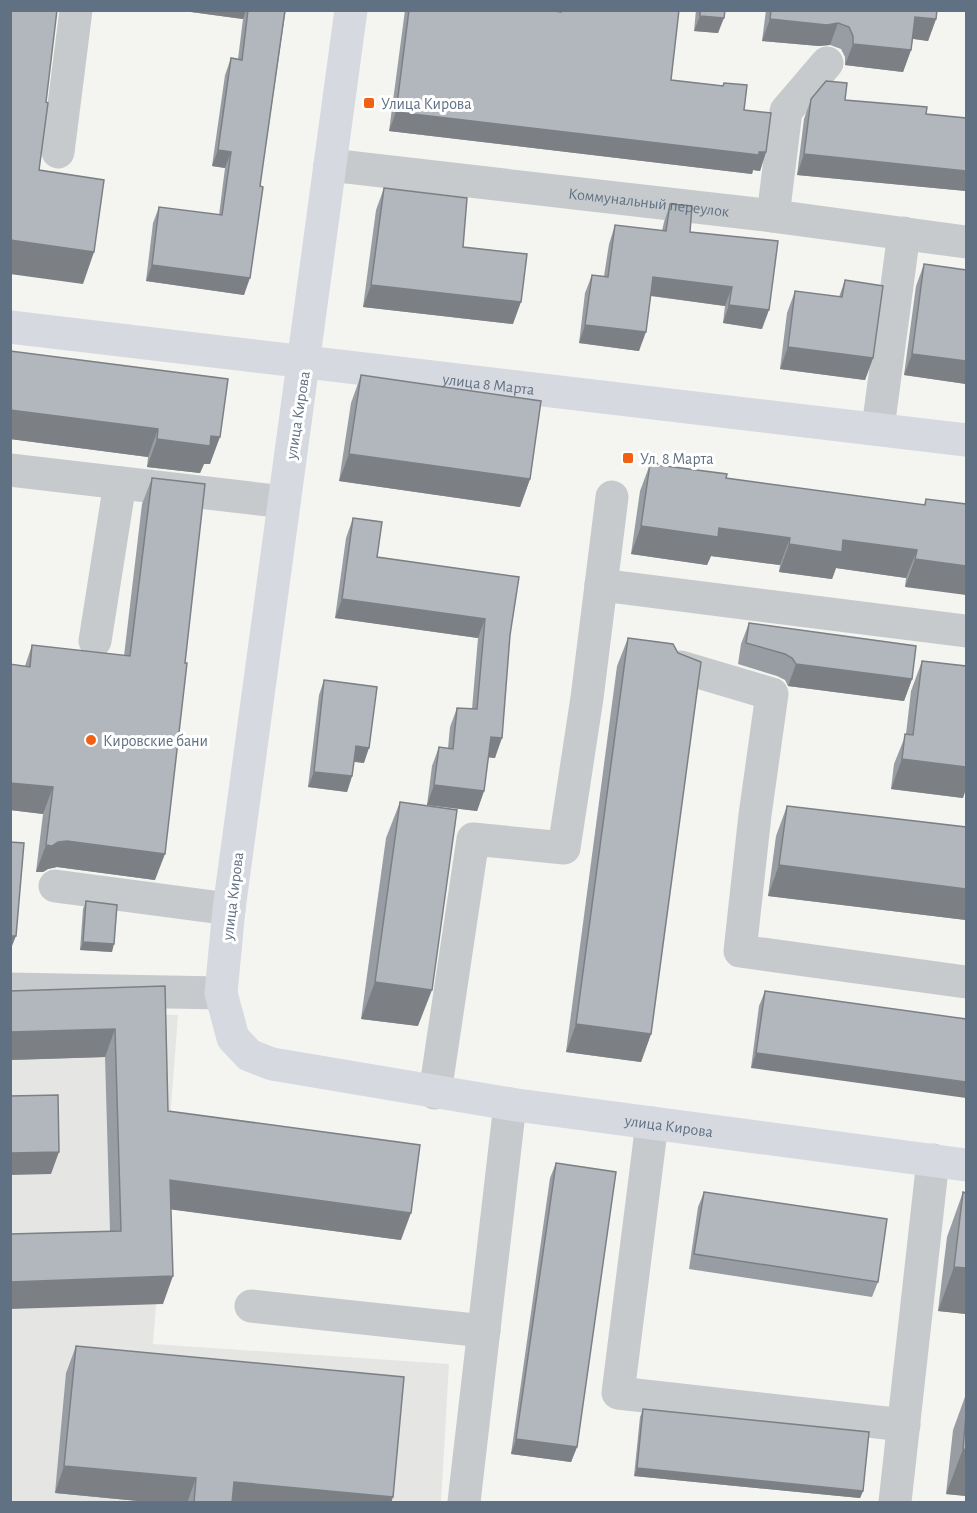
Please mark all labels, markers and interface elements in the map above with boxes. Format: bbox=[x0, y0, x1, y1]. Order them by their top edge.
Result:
marker: Улица Кирова bbox=[362, 96, 376, 110]
place label: Улица Кирова bbox=[381, 96, 471, 112]
street label: Коммунальный переулок bbox=[567, 185, 731, 220]
street label: улица Кирова bbox=[283, 370, 314, 461]
street label: улица 8 Марта bbox=[441, 371, 535, 398]
marker: Ул. 8 Марта bbox=[621, 451, 635, 465]
place label: Ул. 8 Марта bbox=[640, 451, 713, 467]
marker: Кировские бани bbox=[84, 733, 98, 747]
place label: Кировские бани bbox=[103, 733, 208, 749]
street label: улица Кирова bbox=[220, 851, 247, 942]
street label: улица Кирова bbox=[623, 1112, 714, 1140]

